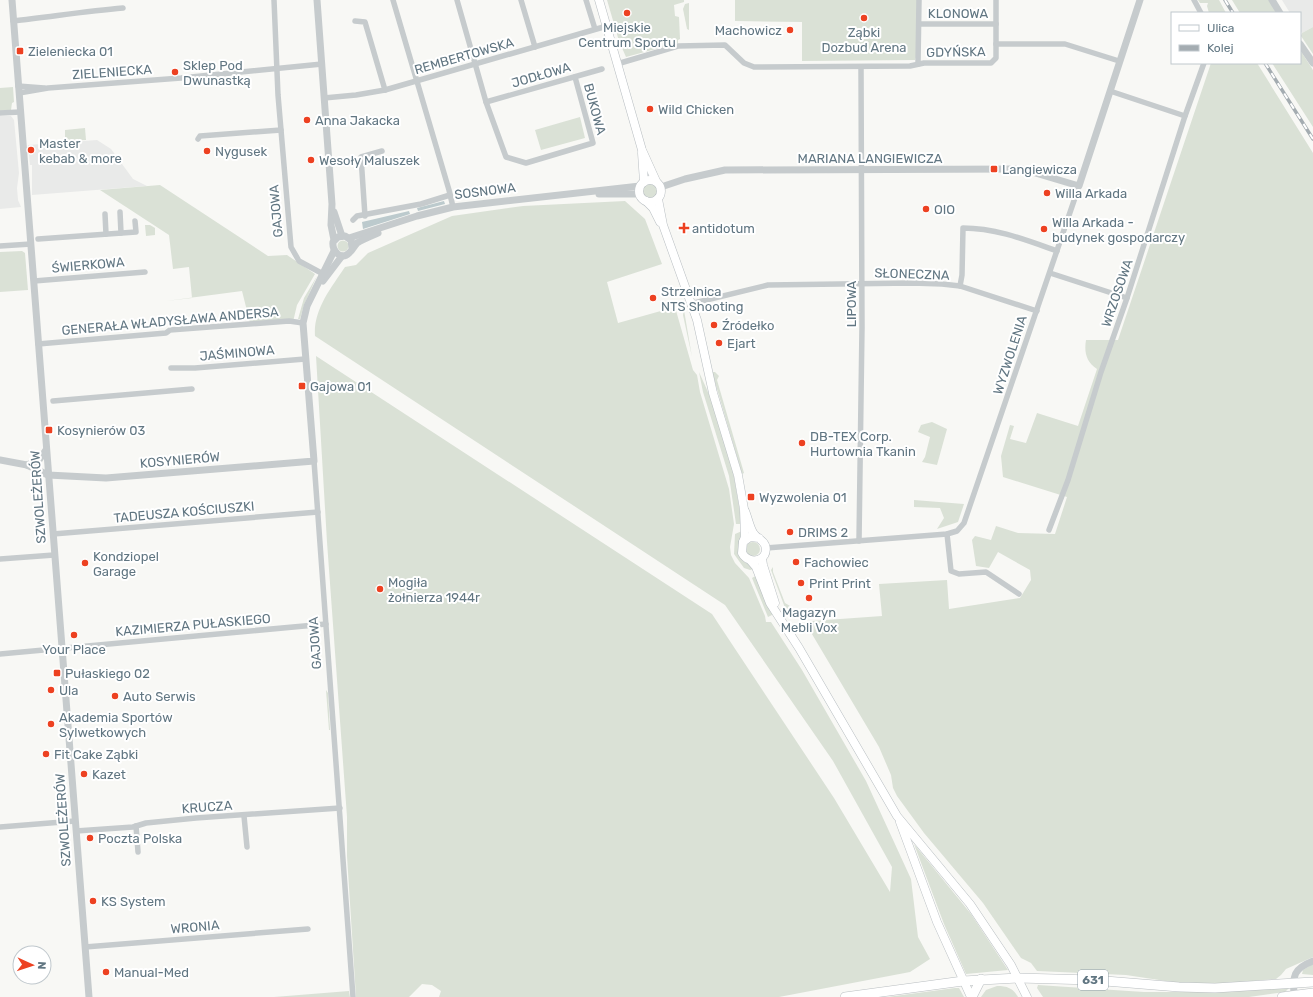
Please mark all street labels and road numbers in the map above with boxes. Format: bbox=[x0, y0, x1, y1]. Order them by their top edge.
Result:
street label: KLONOWA bbox=[928, 6, 988, 21]
street label: REMBERTOWSKA bbox=[413, 35, 516, 77]
street label: GDYŃSKA bbox=[926, 44, 986, 60]
street label: JODŁOWA bbox=[510, 59, 573, 91]
street label: ZIELENIECKA bbox=[72, 62, 153, 82]
street label: BUKOWA bbox=[581, 82, 609, 137]
street label: MARIANA LANGIEWICZA bbox=[798, 151, 943, 166]
street label: SOSNOWA bbox=[454, 180, 517, 202]
street label: GAJOWA bbox=[266, 184, 286, 238]
street label: ŚWIERKOWA bbox=[51, 254, 125, 276]
street label: WRZOSOWA bbox=[1098, 257, 1136, 329]
street label: SŁONECZNA bbox=[874, 265, 950, 283]
street label: LIPOWA bbox=[844, 280, 859, 327]
street label: GENERAŁA WŁADYSŁAWA ANDERSA bbox=[61, 304, 279, 338]
street label: WYZWOLENIA bbox=[990, 313, 1030, 396]
street label: JAŚMINOWA bbox=[199, 342, 275, 364]
street label: KOSYNIERÓW bbox=[139, 449, 221, 471]
street label: SZWOLEŻERÓW bbox=[27, 450, 49, 544]
street label: TADEUSZA KOŚCIUSZKI bbox=[113, 498, 255, 526]
street label: KAZIMIERZA PUŁASKIEGO bbox=[115, 611, 271, 639]
street label: GAJOWA bbox=[306, 616, 324, 670]
street label: SZWOLEŻERÓW bbox=[52, 773, 74, 867]
street label: KRUCZA bbox=[181, 798, 233, 816]
street label: WRONIA bbox=[170, 917, 220, 937]
road number: 631 bbox=[1078, 970, 1108, 990]

